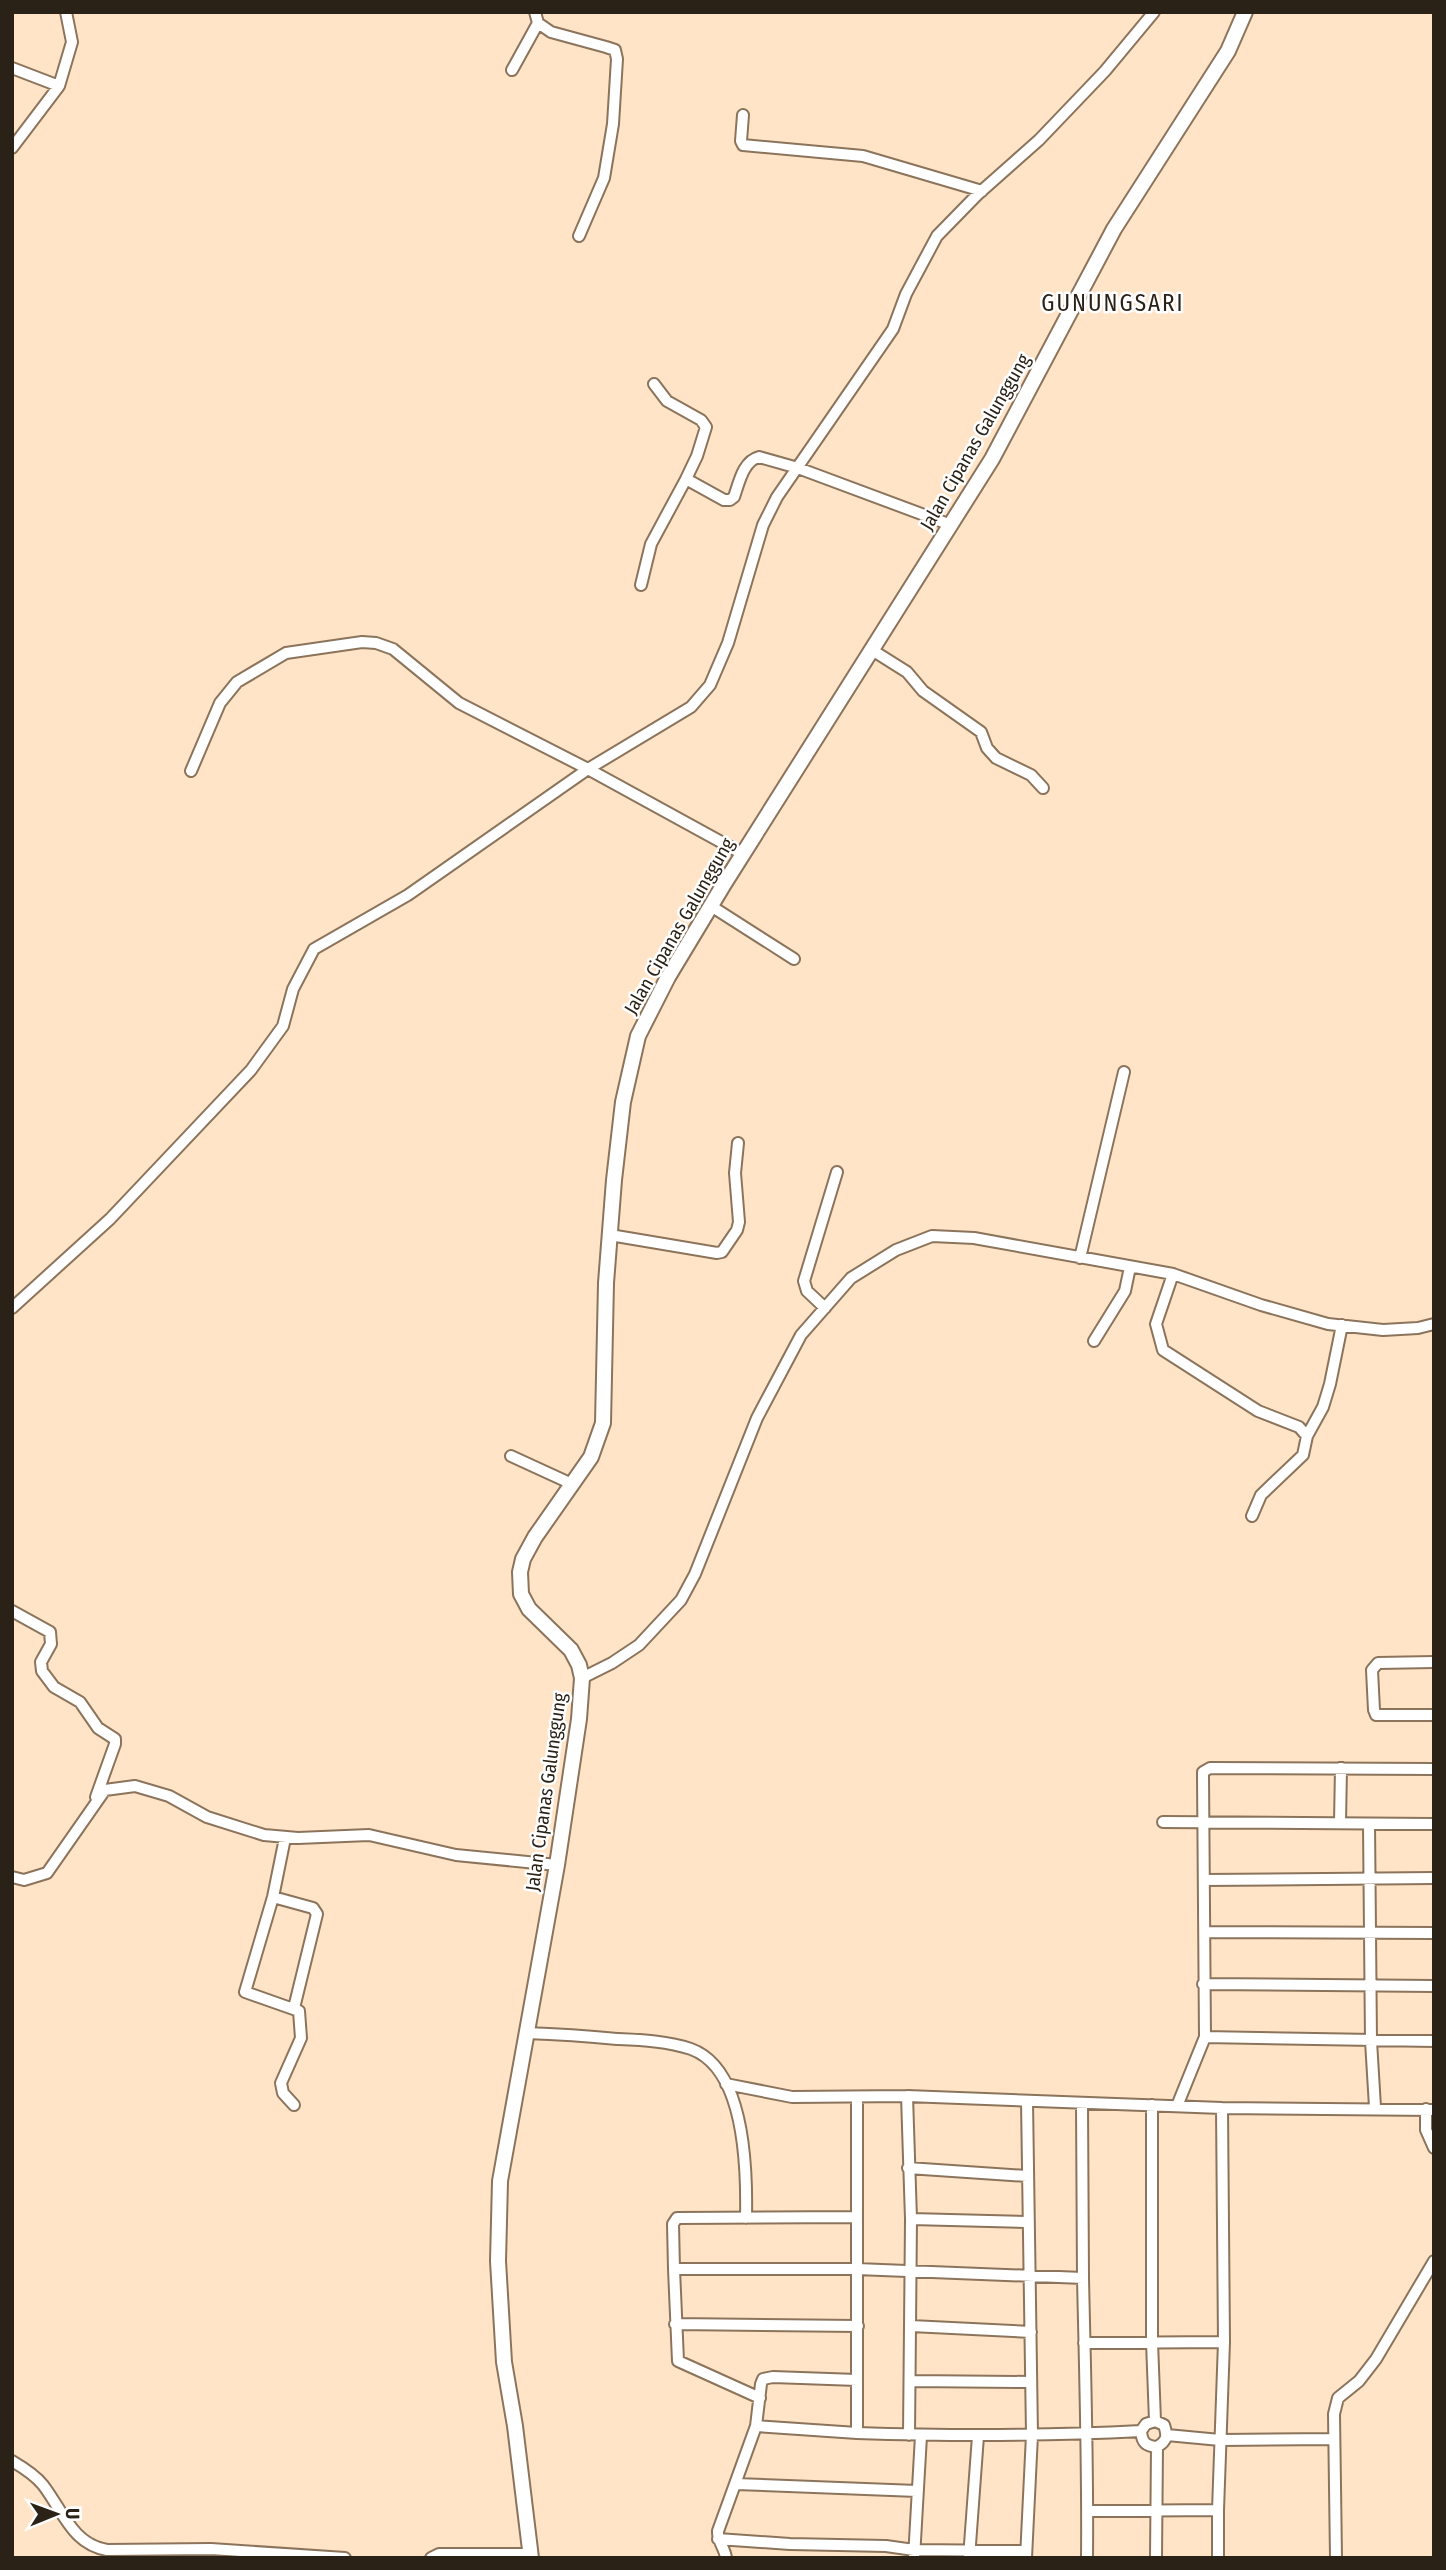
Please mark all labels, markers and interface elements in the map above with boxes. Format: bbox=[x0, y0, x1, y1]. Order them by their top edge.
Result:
district label: GUNUNGSARI bbox=[1041, 289, 1185, 317]
street label: Jalan Cipanas Galunggung bbox=[915, 350, 1035, 534]
street label: Jalan Cipanas Galunggung bbox=[619, 834, 739, 1018]
street label: Jalan Cipanas Galunggung bbox=[521, 1691, 571, 1893]
north arrow bbox=[21, 2479, 91, 2549]
text: U bbox=[61, 2508, 84, 2519]

